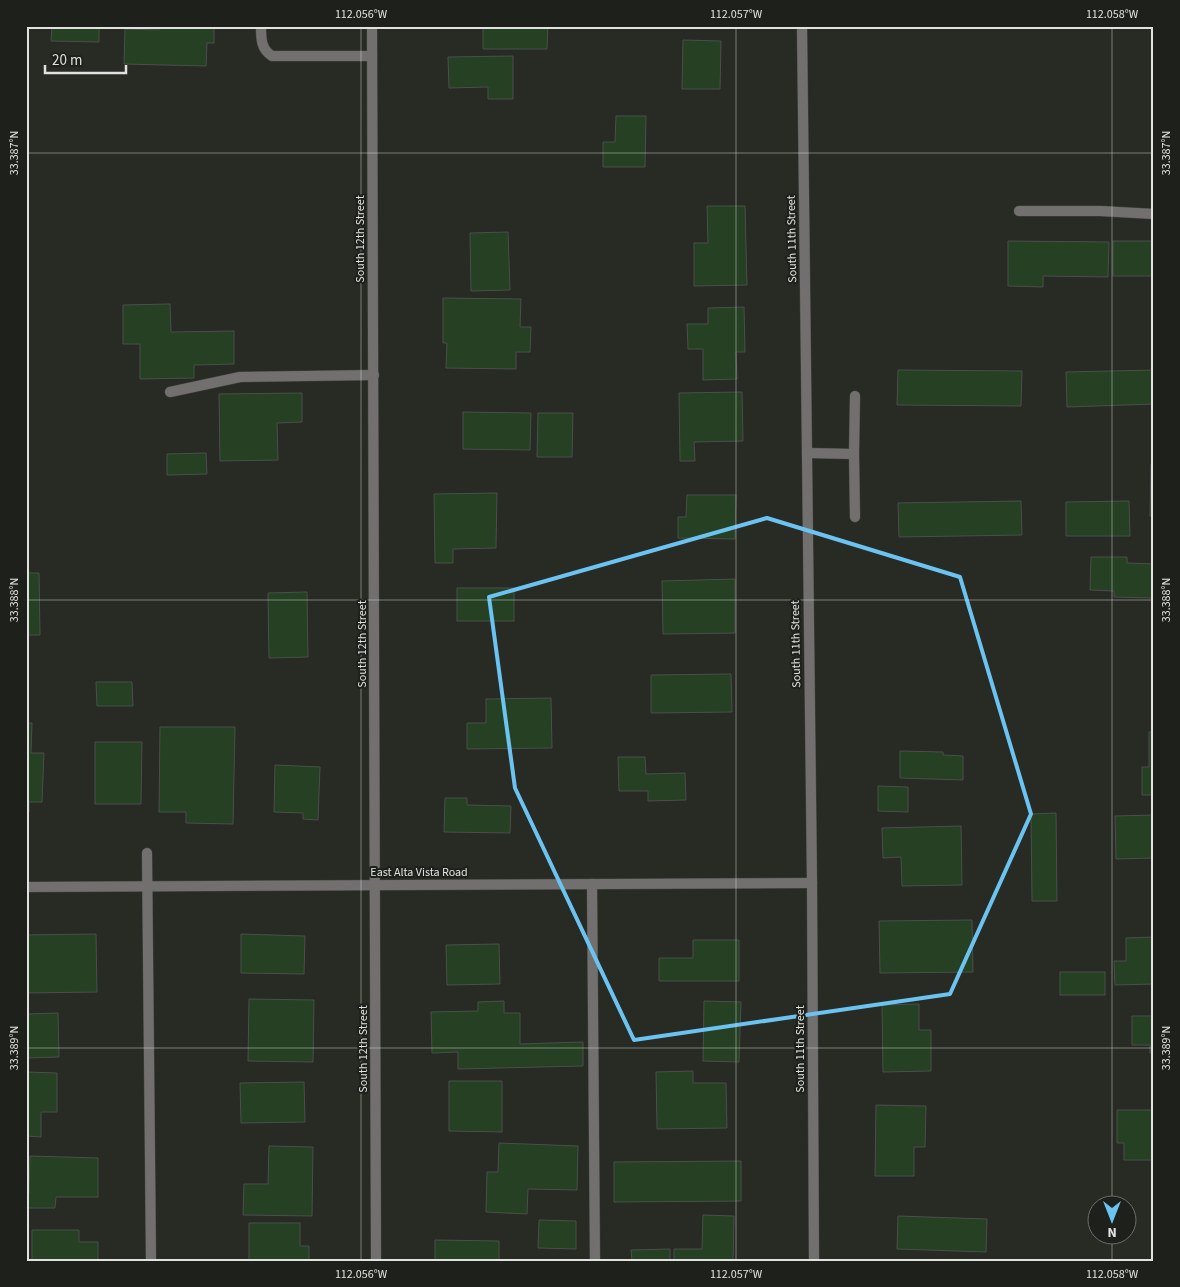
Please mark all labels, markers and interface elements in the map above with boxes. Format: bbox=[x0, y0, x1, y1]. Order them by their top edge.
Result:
text: 112.056°W bbox=[335, 6, 388, 23]
text: 112.057°W bbox=[710, 6, 763, 23]
text: 112.058°W bbox=[1086, 6, 1139, 23]
scale bar bbox=[45, 42, 126, 74]
text: 20 m bbox=[52, 50, 82, 71]
text: 33.387°N bbox=[6, 131, 23, 175]
text: 33.387°N bbox=[1158, 131, 1175, 175]
street label: South 12th Street bbox=[352, 195, 369, 283]
street label: South 11th Street bbox=[783, 195, 801, 283]
text: 33.388°N bbox=[6, 578, 23, 622]
text: 33.388°N bbox=[1158, 578, 1175, 622]
street label: South 12th Street bbox=[354, 600, 371, 688]
street label: South 11th Street bbox=[787, 600, 805, 688]
street label: East Alta Vista Road bbox=[370, 864, 468, 881]
street label: South 12th Street bbox=[355, 1005, 372, 1093]
street label: South 11th Street bbox=[792, 1005, 809, 1093]
text: 33.389°N bbox=[6, 1026, 23, 1070]
text: 33.389°N bbox=[1158, 1026, 1175, 1070]
north arrow bbox=[1088, 1194, 1138, 1244]
text: N bbox=[1107, 1222, 1117, 1242]
text: 112.056°W bbox=[335, 1266, 388, 1283]
text: 112.057°W bbox=[710, 1266, 763, 1283]
text: 112.058°W bbox=[1086, 1266, 1139, 1283]

